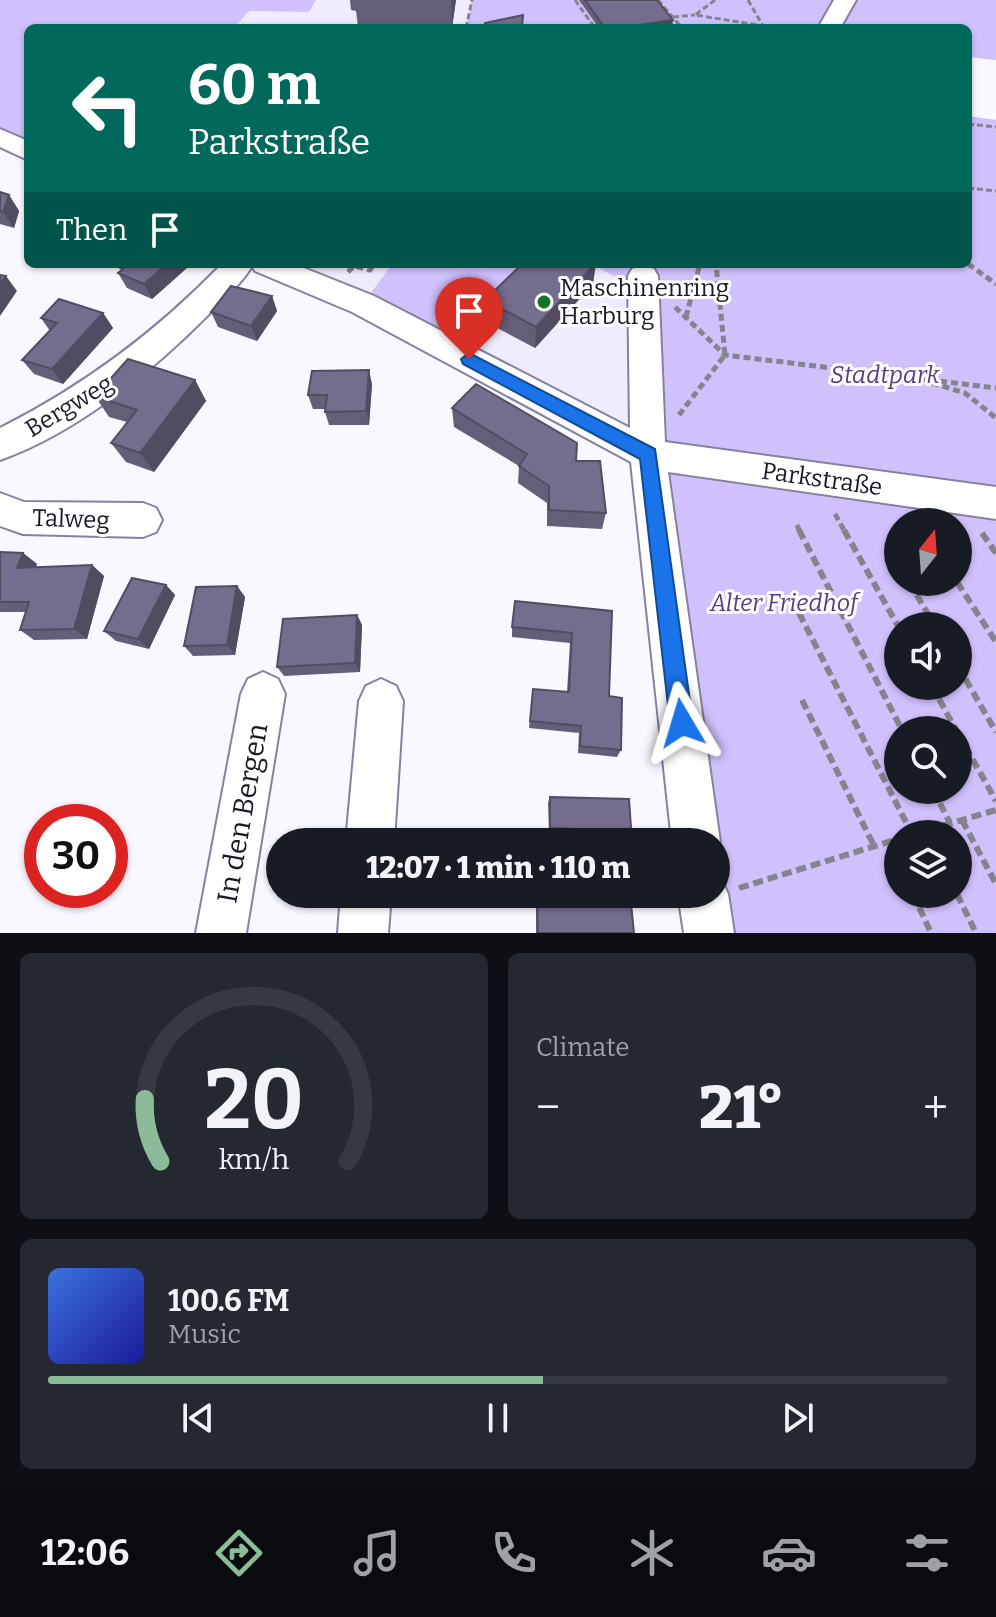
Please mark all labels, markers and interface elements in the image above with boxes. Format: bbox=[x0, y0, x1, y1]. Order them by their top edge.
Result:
text: 60 m bbox=[188, 52, 320, 119]
icon: left bbox=[56, 56, 160, 160]
text: Parkstraße bbox=[188, 120, 370, 164]
icon: arrive bbox=[143, 208, 187, 252]
text: Then bbox=[56, 212, 127, 248]
place label: Maschinenring Harburg bbox=[560, 274, 729, 330]
pin bbox=[435, 277, 503, 359]
icon: arrive bbox=[447, 289, 491, 333]
marker: Maschinenring Harburg bbox=[535, 293, 553, 311]
park label: Stadtpark bbox=[830, 361, 941, 389]
street label: Bergweg bbox=[20, 369, 118, 443]
street label: Parkstraße bbox=[760, 457, 884, 501]
street label: Talweg bbox=[32, 504, 110, 534]
north arrow bbox=[884, 508, 972, 596]
map controls bbox=[884, 508, 972, 908]
park label: Alter Friedhof bbox=[709, 589, 861, 617]
button: sound bbox=[884, 612, 972, 700]
position arrow bbox=[640, 681, 724, 765]
button: search bbox=[884, 716, 972, 804]
street label: In den Bergen bbox=[210, 721, 275, 905]
speed limit sign: 30 bbox=[24, 804, 128, 908]
button: layers bbox=[884, 820, 972, 908]
text: 12:07 · 1 min · 110 m bbox=[366, 850, 630, 886]
text: Climate bbox=[536, 1032, 630, 1063]
text: 20 bbox=[204, 1050, 304, 1150]
text: 21° bbox=[699, 1072, 784, 1144]
text: − bbox=[536, 1081, 560, 1134]
text: + bbox=[923, 1081, 948, 1134]
text: km/h bbox=[219, 1142, 290, 1177]
text: 100.6 FM bbox=[168, 1283, 290, 1319]
text: Music bbox=[168, 1319, 241, 1350]
icon: previous bbox=[176, 1396, 220, 1440]
icon: pause bbox=[476, 1396, 520, 1440]
icon: next bbox=[776, 1396, 820, 1440]
icon: directions bbox=[211, 1525, 267, 1581]
icon: music bbox=[349, 1525, 405, 1581]
icon: phone bbox=[486, 1525, 542, 1581]
icon: climate bbox=[624, 1525, 680, 1581]
icon: car bbox=[761, 1525, 817, 1581]
icon: filters bbox=[899, 1525, 955, 1581]
text: 12:06 bbox=[41, 1531, 129, 1575]

